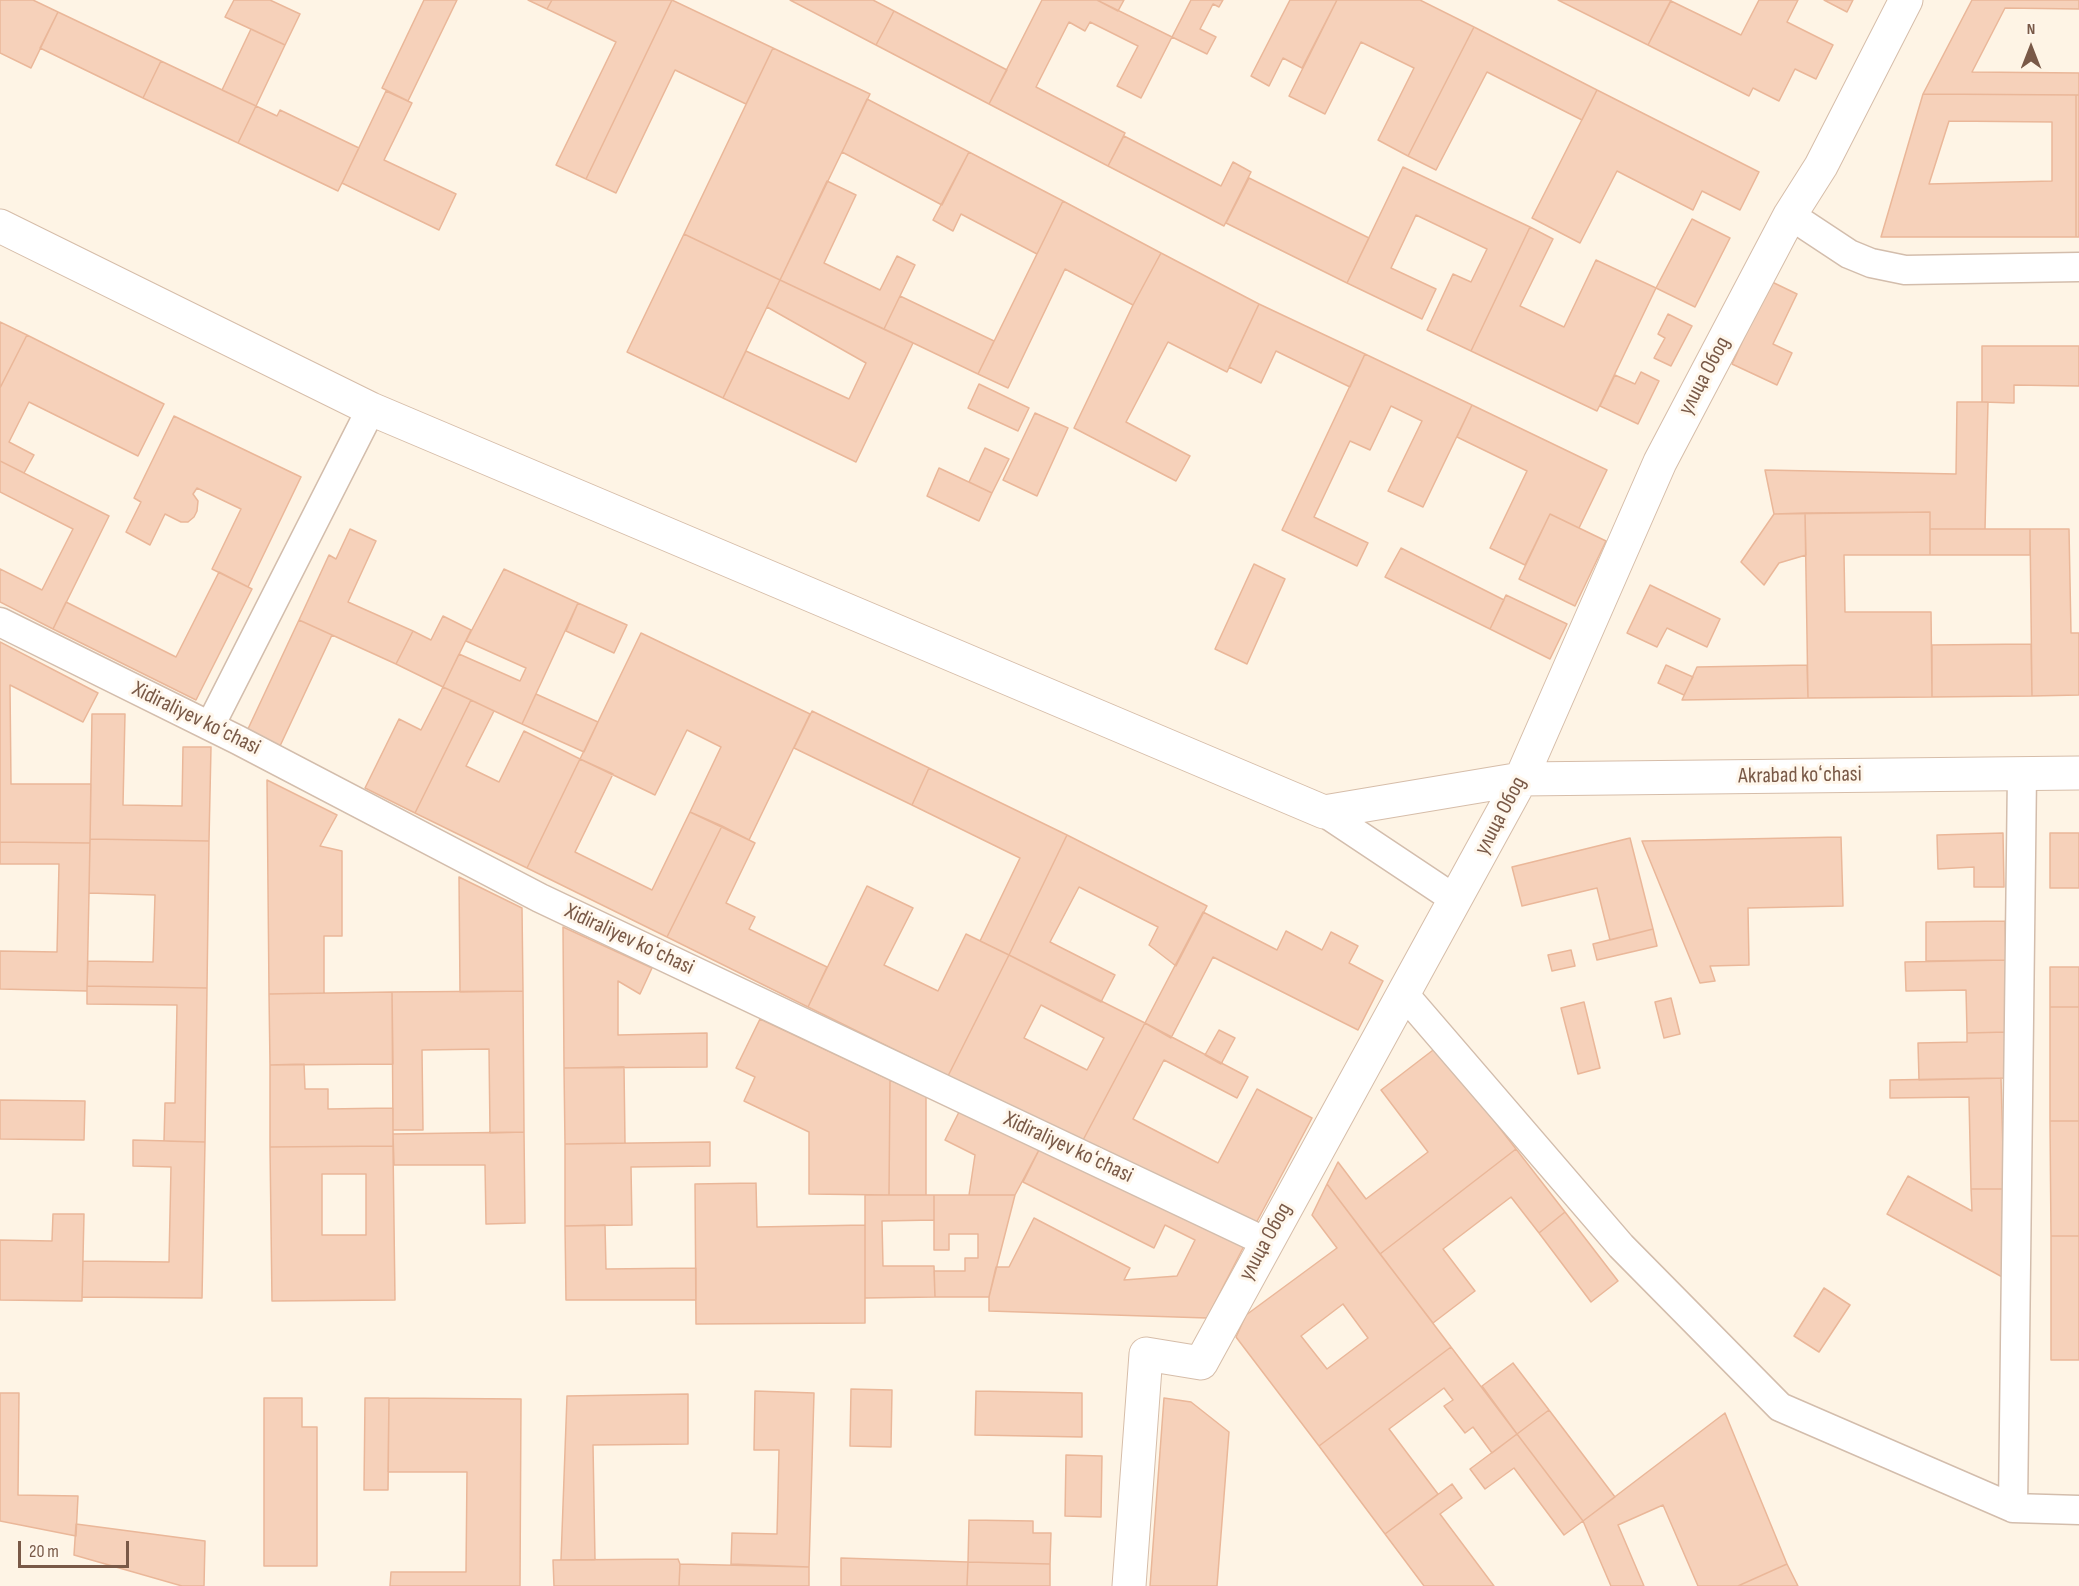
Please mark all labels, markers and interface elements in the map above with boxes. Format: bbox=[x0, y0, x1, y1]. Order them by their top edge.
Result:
north arrow bbox=[2001, 18, 2061, 78]
text: N bbox=[2027, 20, 2035, 39]
street label: улица Обод bbox=[1673, 332, 1737, 420]
street label: Xidiraliyev koʻchasi bbox=[128, 677, 264, 761]
street label: Akrabad koʻchasi bbox=[1738, 762, 1862, 790]
street label: улица Обод bbox=[1469, 772, 1533, 860]
street label: Xidiraliyev koʻchasi bbox=[560, 899, 698, 981]
street label: Xidiraliyev koʻchasi bbox=[999, 1107, 1137, 1189]
street label: улица Обод bbox=[1234, 1199, 1298, 1285]
scale bar bbox=[21, 1529, 132, 1567]
text: 20 m bbox=[29, 1541, 59, 1562]

